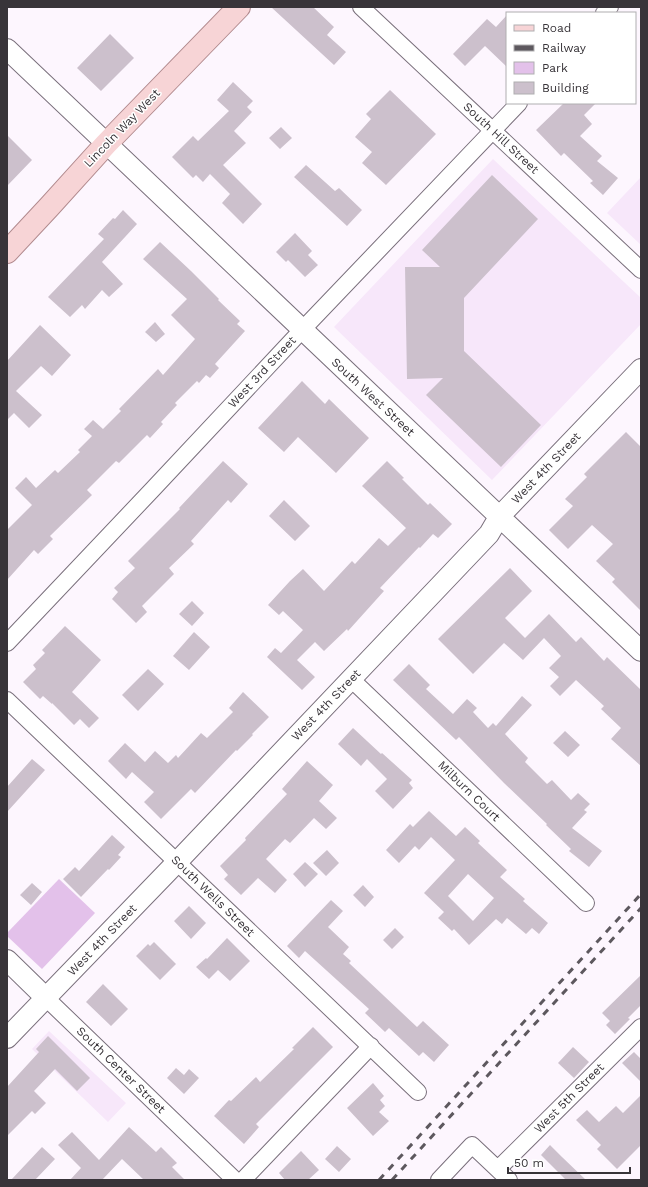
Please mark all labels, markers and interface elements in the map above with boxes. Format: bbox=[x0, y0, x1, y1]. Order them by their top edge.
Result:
legend bbox=[506, 12, 636, 104]
text: Road bbox=[542, 21, 571, 35]
text: Railway bbox=[542, 41, 587, 55]
text: Park bbox=[542, 61, 568, 75]
text: Building bbox=[542, 81, 589, 95]
street label: Lincoln Way West bbox=[81, 86, 163, 170]
street label: South Hill Street bbox=[460, 99, 542, 177]
street label: West 3rd Street bbox=[225, 333, 299, 411]
street label: South West Street bbox=[329, 355, 417, 439]
street label: West 4th Street bbox=[508, 430, 584, 506]
street label: West 4th Street bbox=[288, 667, 364, 743]
street label: Milburn Court bbox=[435, 758, 503, 824]
street label: South Wells Street bbox=[168, 853, 258, 939]
street label: West 4th Street bbox=[64, 902, 140, 978]
street label: South Center Street bbox=[74, 1024, 168, 1116]
street label: West 5th Street bbox=[531, 1060, 607, 1136]
scale bar bbox=[508, 1149, 630, 1175]
text: 50 m bbox=[514, 1156, 544, 1170]

